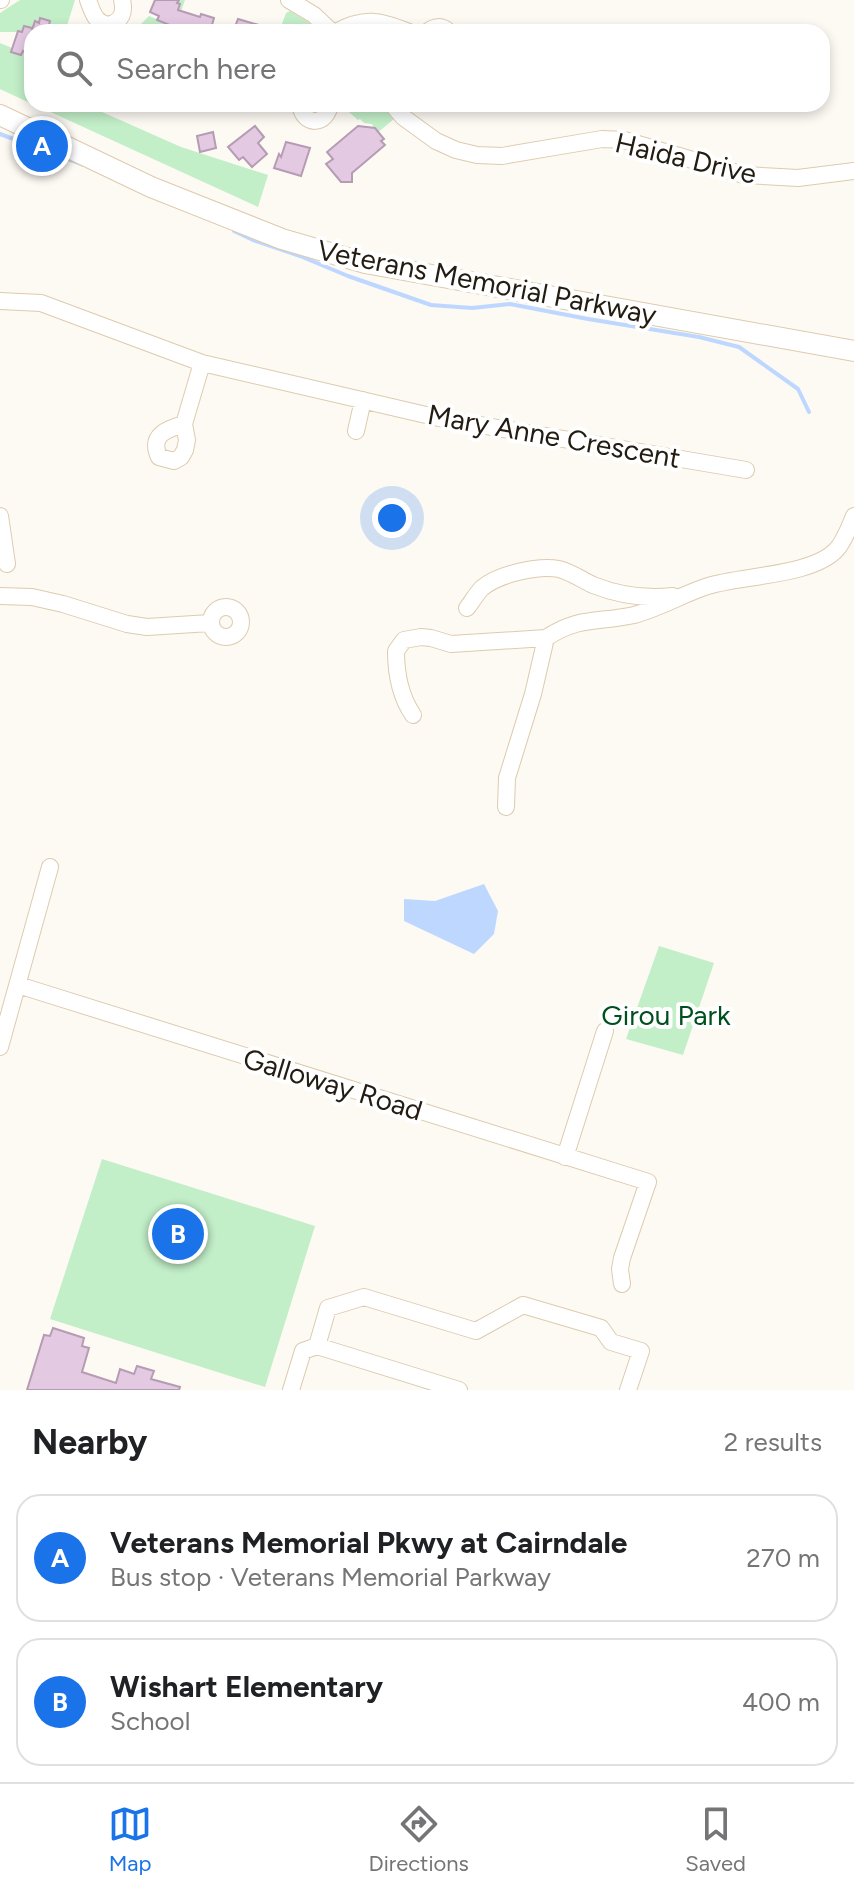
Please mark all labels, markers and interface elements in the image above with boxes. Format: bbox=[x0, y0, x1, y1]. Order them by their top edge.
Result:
search box bbox=[24, 24, 830, 112]
icon: search bbox=[52, 46, 96, 90]
text: Search here bbox=[116, 50, 276, 87]
pin: A bbox=[16, 116, 68, 176]
street label: Haida Drive bbox=[612, 125, 760, 191]
street label: Veterans Memorial Parkway bbox=[315, 232, 660, 332]
street label: Mary Anne Crescent bbox=[425, 397, 683, 475]
your location bbox=[372, 498, 412, 538]
park label: Girou Park bbox=[601, 998, 731, 1032]
street label: Galloway Road bbox=[239, 1041, 427, 1127]
pin: B bbox=[152, 1204, 204, 1264]
text: Nearby bbox=[32, 1422, 147, 1463]
text: 2 results bbox=[724, 1426, 822, 1458]
text: Veterans Memorial Pkwy at Cairndale bbox=[110, 1524, 627, 1561]
text: A bbox=[51, 1542, 69, 1574]
text: 270 m bbox=[746, 1542, 820, 1574]
text: Bus stop · Veterans Memorial Parkway bbox=[110, 1561, 551, 1593]
text: Wishart Elementary bbox=[110, 1668, 383, 1705]
text: B bbox=[52, 1686, 68, 1718]
text: 400 m bbox=[742, 1686, 820, 1718]
text: School bbox=[110, 1705, 190, 1737]
tab: Map bbox=[108, 1802, 152, 1877]
tab: Directions bbox=[369, 1802, 469, 1877]
tab: Saved bbox=[685, 1802, 746, 1877]

